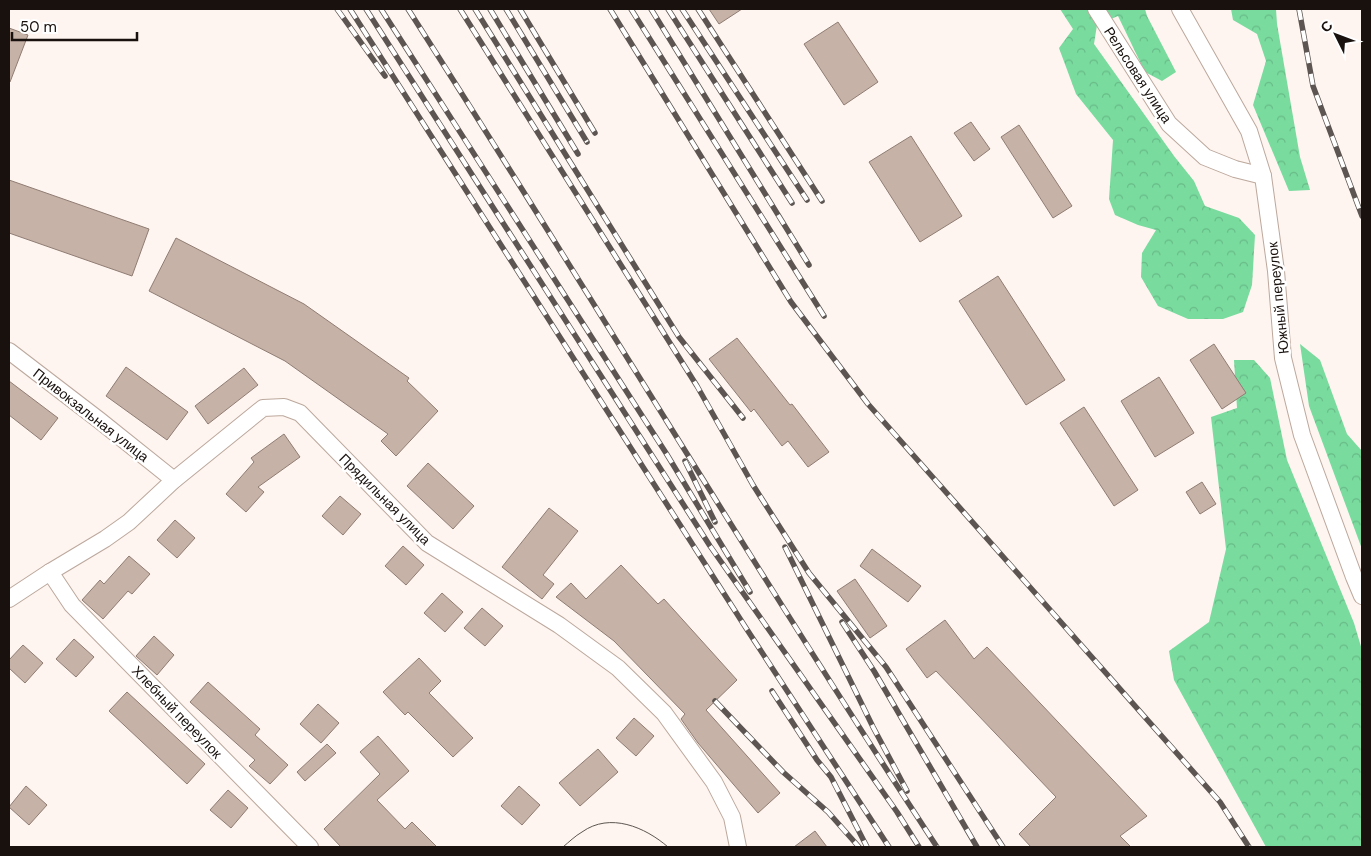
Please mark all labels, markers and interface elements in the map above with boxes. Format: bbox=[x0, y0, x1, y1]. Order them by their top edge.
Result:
scale bar bbox=[12, 10, 138, 42]
north arrow bbox=[1311, 10, 1361, 60]
text: 50 m bbox=[20, 17, 57, 37]
text: С bbox=[1316, 17, 1336, 36]
street label: Рельсовая улица bbox=[1100, 23, 1176, 127]
street label: Южный переулок bbox=[1263, 240, 1293, 355]
street label: Привокзальная улица bbox=[30, 364, 153, 466]
street label: Прядильная улица bbox=[335, 449, 435, 549]
street label: Хлебный переулок bbox=[128, 662, 227, 763]

